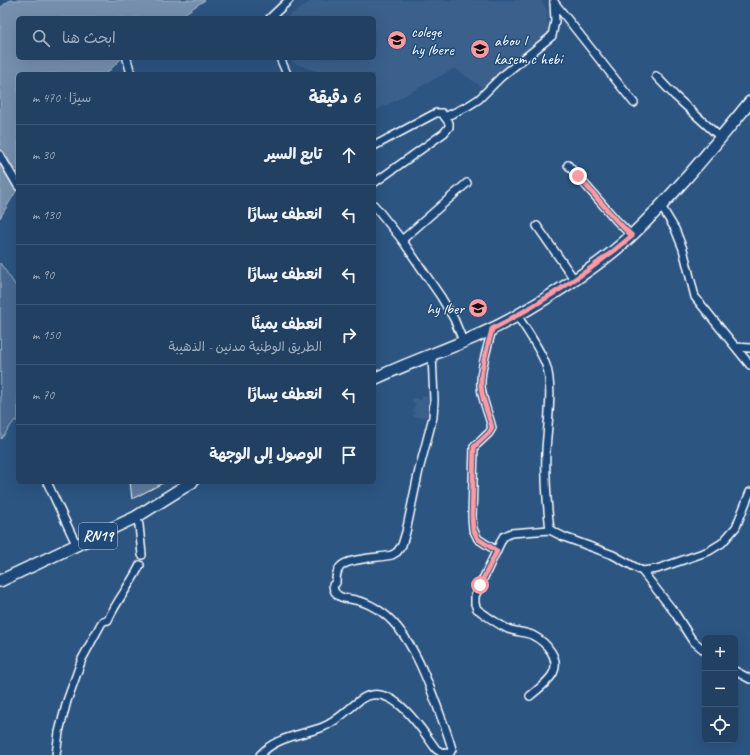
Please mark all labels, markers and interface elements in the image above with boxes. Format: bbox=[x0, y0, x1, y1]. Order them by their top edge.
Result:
search box bbox=[16, 16, 376, 60]
place label: colege hy lbere bbox=[411, 22, 455, 60]
icon: search bbox=[30, 27, 52, 49]
text: ابحث هنا bbox=[62, 29, 116, 48]
school or university icon: colege hy lbere bbox=[386, 29, 408, 51]
place label: abou l kasem c hebi bbox=[494, 31, 564, 69]
school or university icon: abou l kasem c hebi bbox=[469, 38, 491, 60]
text: 6 دقيقة bbox=[309, 87, 360, 108]
text: سيرًا · 470 m bbox=[32, 90, 91, 106]
icon: ahead bbox=[338, 144, 360, 166]
text: تابع السير bbox=[265, 145, 322, 164]
text: 30 m bbox=[32, 147, 54, 163]
route end bbox=[569, 167, 587, 185]
icon: left bbox=[338, 204, 360, 226]
text: انعطف يسارًا bbox=[247, 205, 322, 224]
text: 130 m bbox=[32, 207, 60, 223]
icon: left bbox=[338, 264, 360, 286]
text: انعطف يسارًا bbox=[247, 265, 322, 284]
text: 90 m bbox=[32, 267, 54, 283]
school or university icon: hy lber bbox=[467, 297, 489, 319]
place label: hy lber bbox=[427, 299, 465, 319]
text: انعطف يمينًا bbox=[251, 315, 322, 334]
icon: right bbox=[338, 324, 360, 346]
text: 150 m bbox=[32, 327, 60, 343]
text: الطريق الوطنية مدنين - الذهيبة bbox=[168, 339, 322, 355]
icon: left bbox=[338, 384, 360, 406]
text: انعطف يسارًا bbox=[247, 385, 322, 404]
text: 70 m bbox=[32, 387, 54, 403]
icon: arrive bbox=[338, 444, 360, 466]
text: الوصول إلى الوجهة bbox=[209, 445, 322, 464]
road number: RN19 bbox=[79, 523, 117, 549]
route start bbox=[471, 576, 489, 594]
map controls bbox=[702, 635, 738, 743]
button: + bbox=[702, 635, 738, 671]
button: − bbox=[702, 671, 738, 707]
button: locate bbox=[702, 707, 738, 743]

